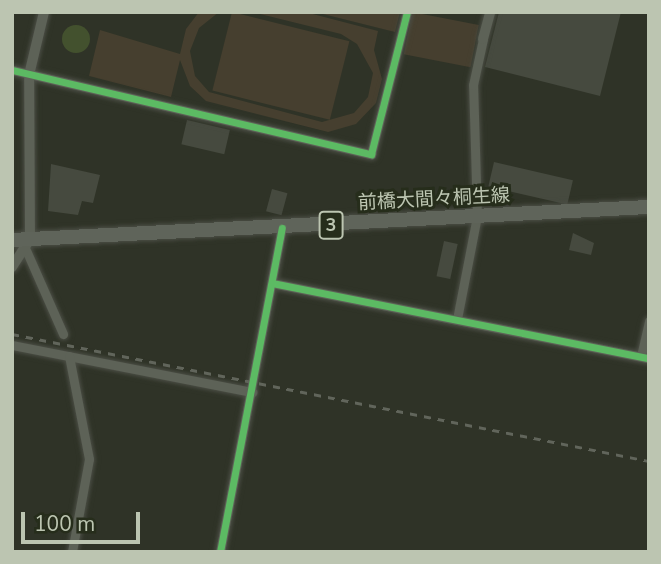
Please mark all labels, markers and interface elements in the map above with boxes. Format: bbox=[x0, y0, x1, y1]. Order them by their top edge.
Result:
street label: 前橋大間々桐生線 bbox=[358, 185, 510, 215]
road number: 3 bbox=[317, 210, 345, 240]
scale bar bbox=[24, 498, 144, 542]
text: 100 m bbox=[34, 510, 95, 538]

